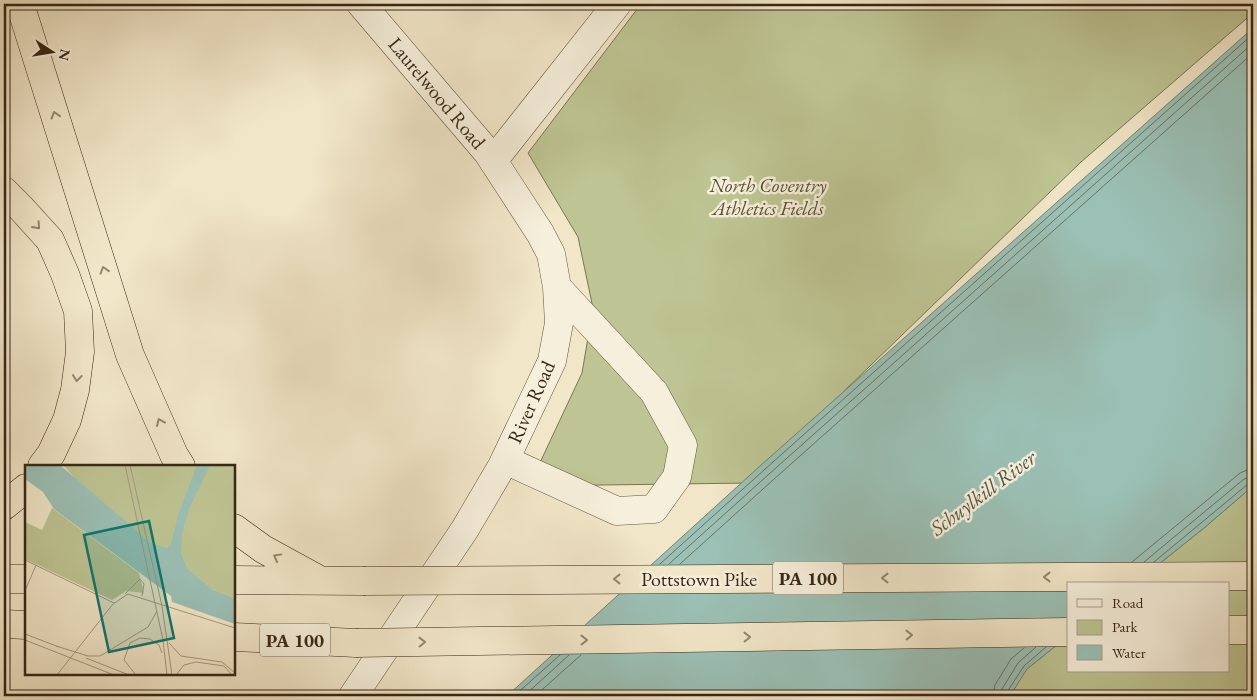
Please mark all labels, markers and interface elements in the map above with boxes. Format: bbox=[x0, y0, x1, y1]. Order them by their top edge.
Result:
north arrow bbox=[28, 28, 78, 78]
street label: Laurelwood Road bbox=[383, 32, 492, 155]
text: N bbox=[55, 47, 75, 63]
one-way arrow bbox=[51, 112, 61, 120]
park label: North Coventry Athletics Fields bbox=[708, 172, 827, 221]
one-way arrow bbox=[32, 221, 41, 230]
one-way arrow bbox=[99, 267, 109, 275]
street label: River Road bbox=[501, 356, 561, 447]
one-way arrow bbox=[72, 375, 83, 383]
one-way arrow bbox=[155, 419, 165, 427]
water label: Schuylkill River bbox=[923, 443, 1042, 542]
inset map bbox=[25, 465, 235, 675]
one-way arrow bbox=[273, 553, 282, 563]
road number: PA 100 bbox=[773, 562, 843, 594]
street label: Pottstown Pike bbox=[641, 566, 757, 592]
one-way arrow bbox=[1043, 572, 1050, 582]
one-way arrow bbox=[880, 573, 888, 583]
one-way arrow bbox=[613, 574, 620, 584]
legend bbox=[1067, 582, 1230, 672]
text: Road bbox=[1112, 593, 1144, 612]
text: Park bbox=[1112, 617, 1139, 636]
road number: PA 100 bbox=[260, 624, 330, 656]
one-way arrow bbox=[906, 630, 914, 640]
one-way arrow bbox=[744, 632, 751, 642]
one-way arrow bbox=[581, 635, 589, 645]
one-way arrow bbox=[418, 637, 426, 647]
text: Water bbox=[1112, 643, 1146, 662]

